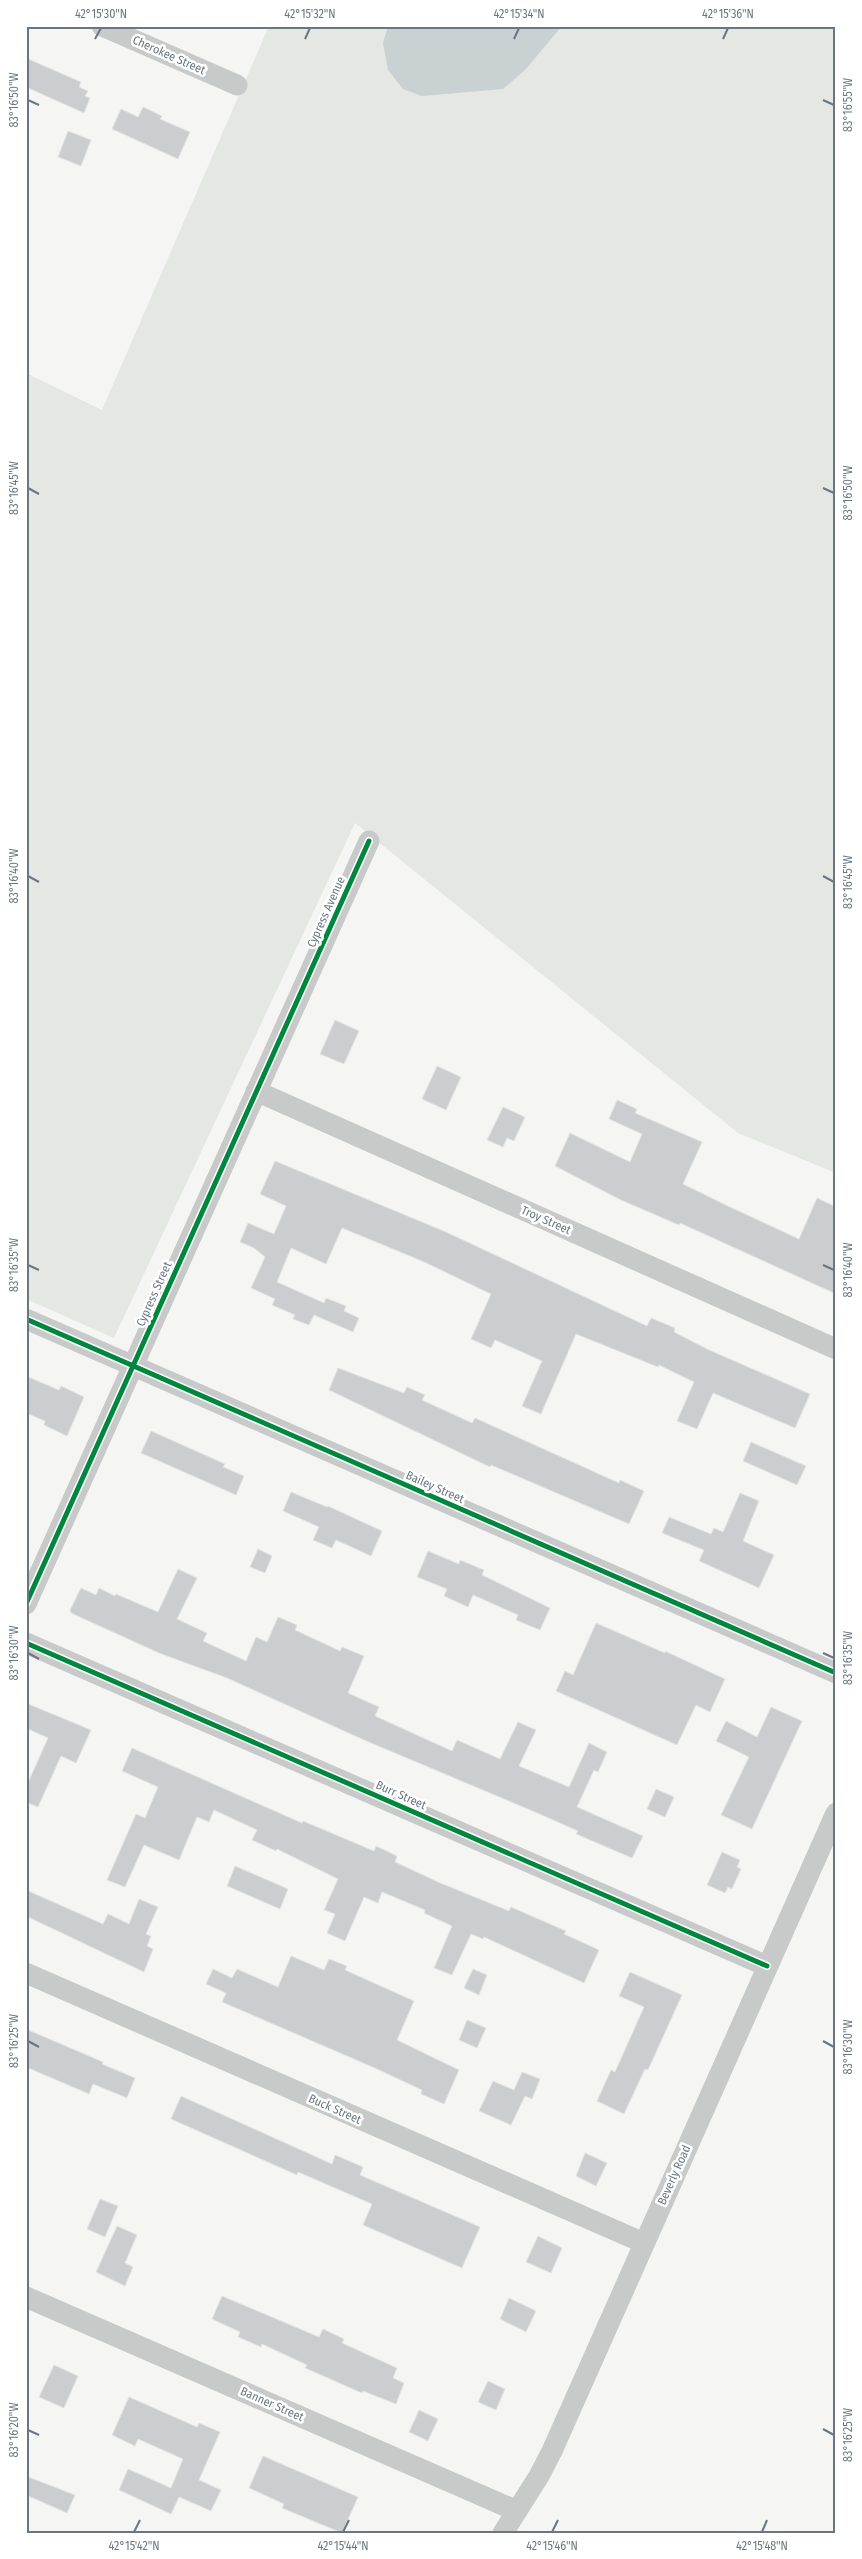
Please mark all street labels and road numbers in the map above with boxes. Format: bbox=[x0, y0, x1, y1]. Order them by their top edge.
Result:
street label: Cherokee Street bbox=[130, 33, 208, 77]
street label: Cypress Avenue bbox=[304, 874, 348, 950]
street label: Troy Street bbox=[519, 1203, 573, 1237]
street label: Cypress Street bbox=[133, 1259, 175, 1329]
street label: Bailey Street bbox=[404, 1468, 466, 1506]
street label: Burr Street bbox=[374, 1778, 428, 1812]
street label: Buck Street bbox=[307, 2091, 363, 2127]
street label: Beverly Road bbox=[655, 2143, 693, 2207]
street label: Banner Street bbox=[238, 2384, 306, 2424]

